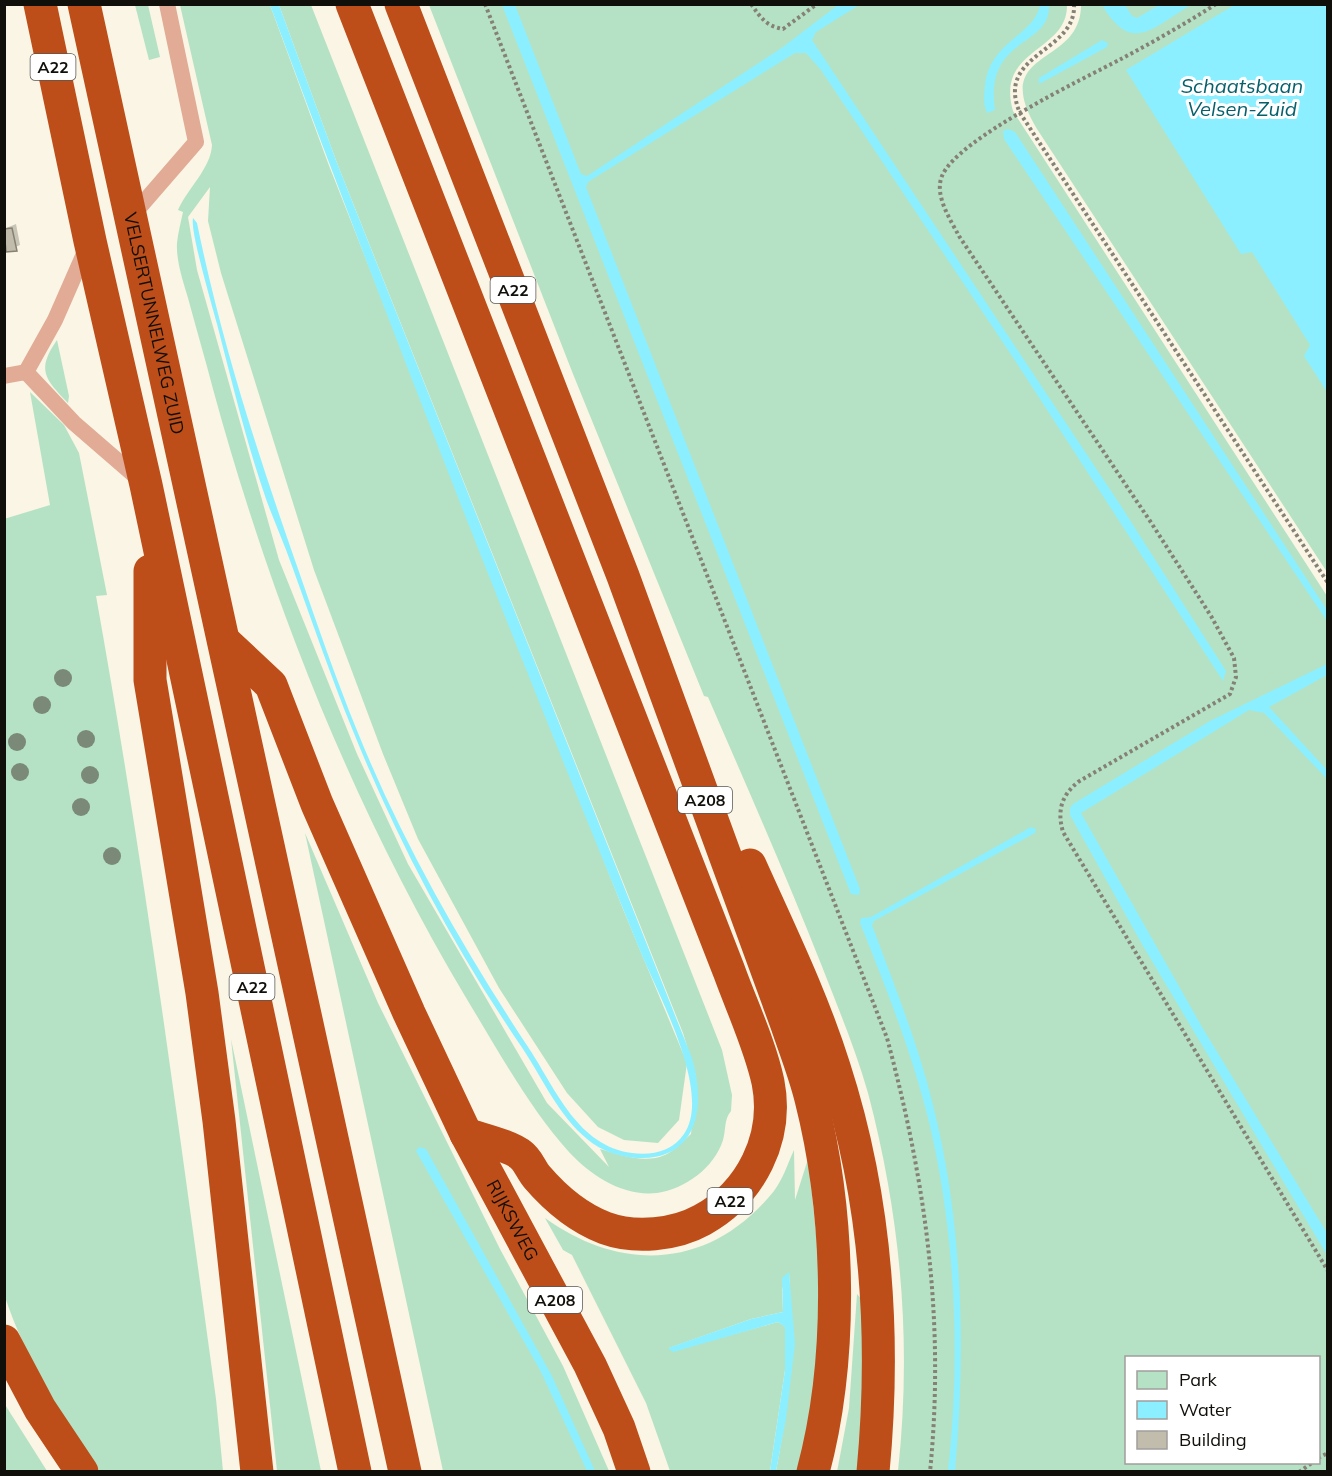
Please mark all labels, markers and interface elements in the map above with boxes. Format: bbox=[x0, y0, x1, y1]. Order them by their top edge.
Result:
road number: A22 bbox=[31, 54, 76, 80]
water label: Schaatsbaan Velsen-Zuid bbox=[1181, 73, 1303, 121]
street label: VELSERTUNNELWEG ZUID bbox=[119, 210, 190, 437]
road number: A22 bbox=[490, 277, 536, 303]
road number: A208 bbox=[678, 787, 732, 813]
road number: A22 bbox=[230, 974, 274, 1000]
street label: RIJKSWEG bbox=[482, 1176, 544, 1265]
road number: A22 bbox=[708, 1188, 752, 1214]
road number: A208 bbox=[528, 1287, 582, 1313]
legend bbox=[1125, 1356, 1320, 1464]
text: Park bbox=[1179, 1368, 1218, 1391]
text: Water bbox=[1179, 1398, 1232, 1421]
text: Building bbox=[1179, 1428, 1247, 1451]

